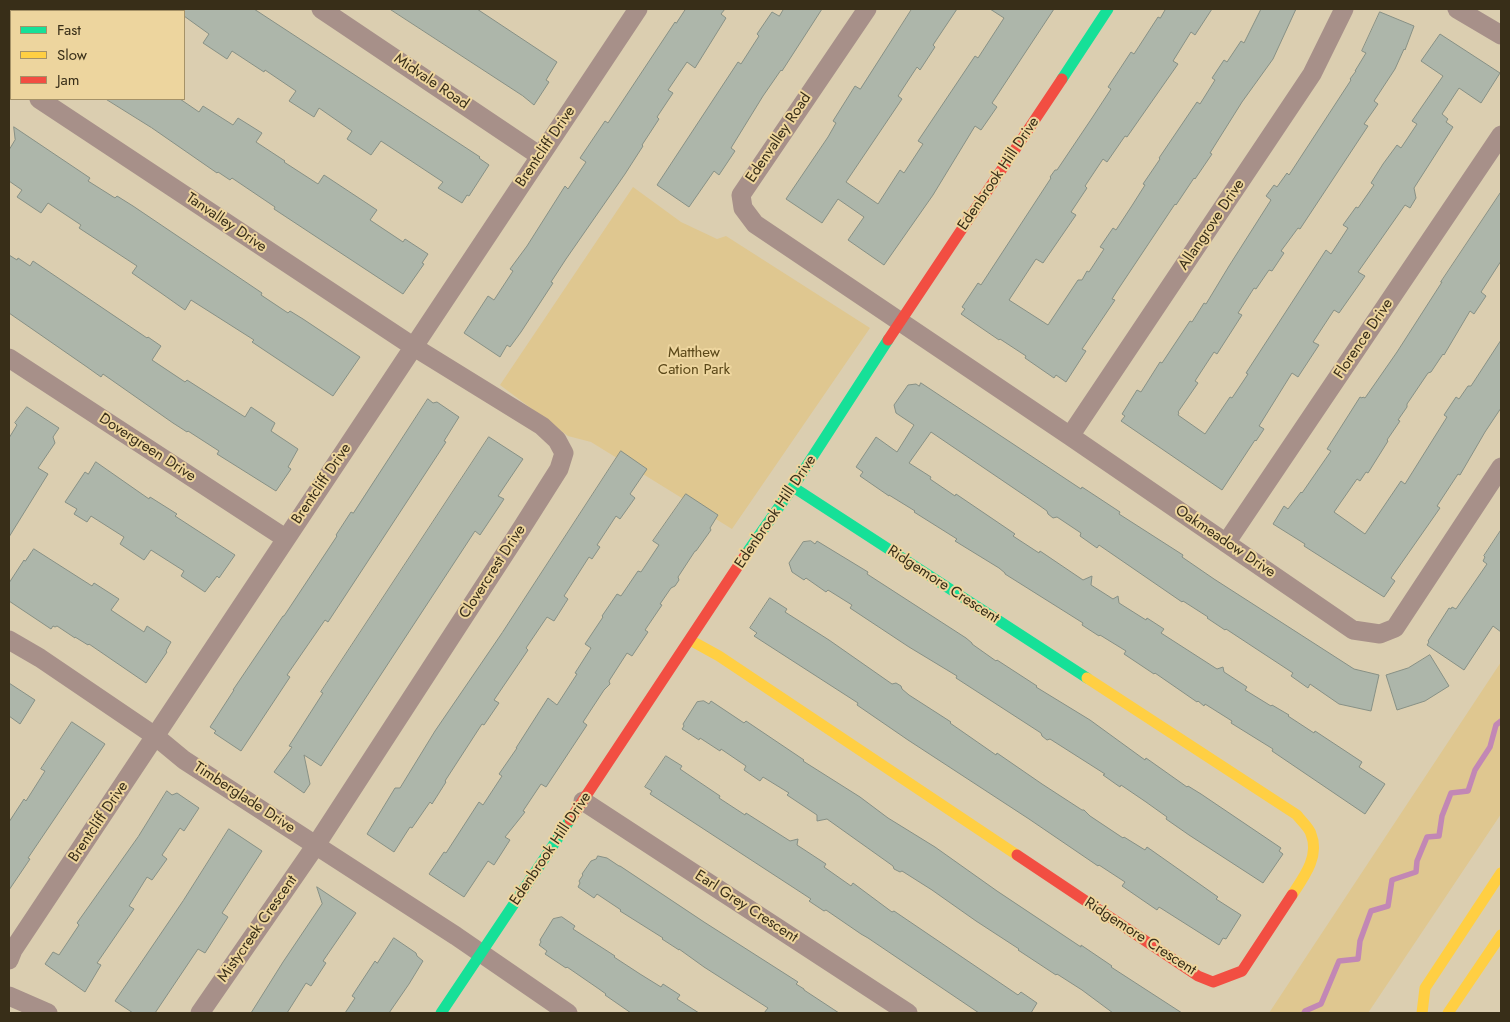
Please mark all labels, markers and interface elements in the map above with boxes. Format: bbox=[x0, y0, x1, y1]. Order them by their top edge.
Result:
legend bbox=[10, 10, 185, 100]
text: Fast bbox=[57, 19, 81, 41]
text: Slow bbox=[57, 44, 87, 66]
street label: Midvale Road bbox=[390, 50, 472, 114]
text: Jam bbox=[57, 69, 80, 91]
street label: Edenvalley Road bbox=[742, 90, 816, 186]
street label: Brentcliff Drive bbox=[512, 103, 580, 191]
street label: Edenbrook Hill Drive bbox=[954, 114, 1044, 234]
street label: Allangrove Drive bbox=[1175, 176, 1249, 274]
street label: Tanvalley Drive bbox=[182, 189, 270, 257]
street label: Florence Drive bbox=[1331, 296, 1397, 382]
park label: Matthew Cation Park bbox=[658, 344, 730, 379]
street label: Dovergreen Drive bbox=[95, 410, 199, 486]
street label: Brentcliff Drive bbox=[288, 440, 356, 528]
street label: Edenbrook Hill Drive bbox=[731, 452, 821, 572]
street label: Oakmeadow Drive bbox=[1172, 502, 1278, 582]
street label: Clovercrest Drive bbox=[456, 522, 530, 622]
street label: Ridgemore Crescent bbox=[884, 542, 1002, 628]
street label: Timberglade Drive bbox=[190, 759, 298, 837]
street label: Brentcliff Drive bbox=[65, 778, 133, 866]
street label: Edenbrook Hill Drive bbox=[506, 789, 596, 909]
street label: Earl Grey Crescent bbox=[691, 867, 801, 947]
street label: Mistycreek Crescent bbox=[214, 872, 302, 986]
street label: Ridgemore Crescent bbox=[1081, 894, 1199, 980]

